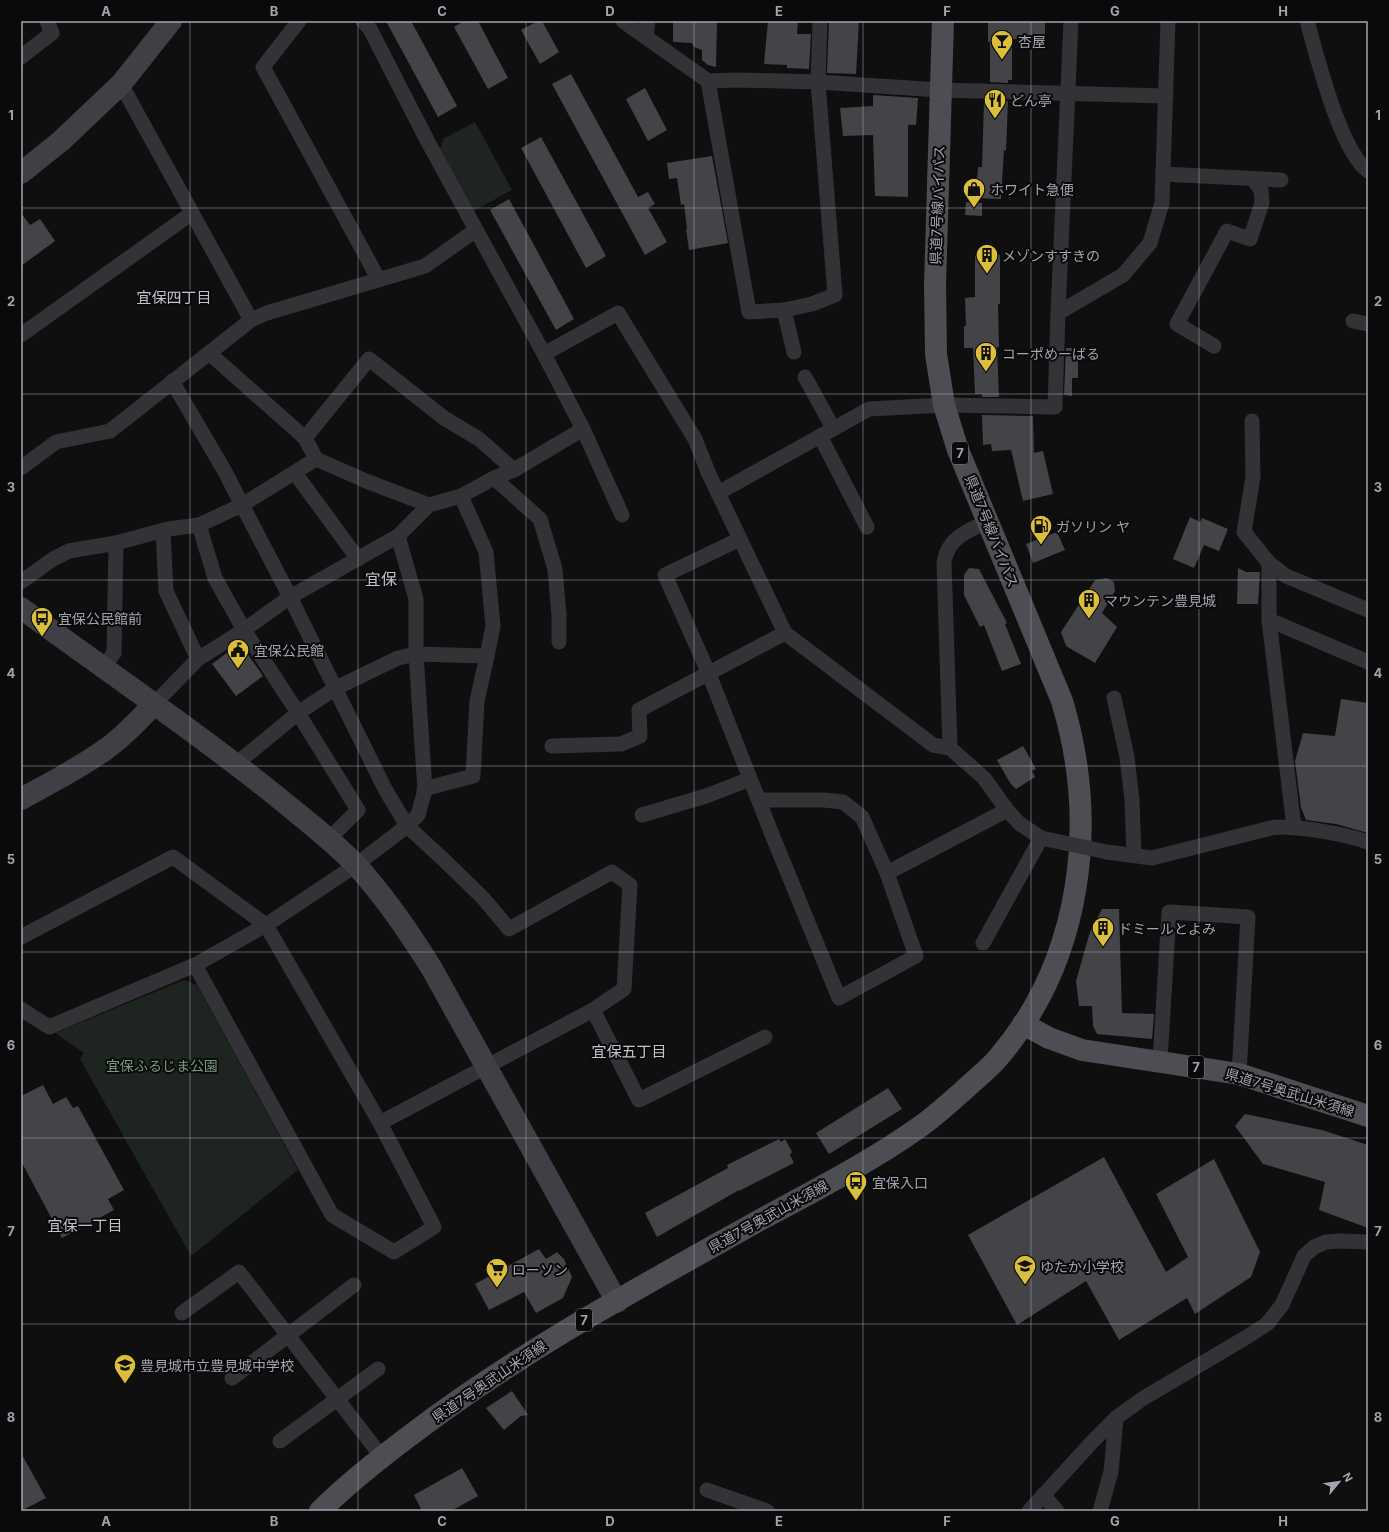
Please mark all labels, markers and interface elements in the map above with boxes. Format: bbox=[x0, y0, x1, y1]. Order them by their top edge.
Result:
text: A bbox=[101, 3, 111, 19]
text: B bbox=[270, 3, 279, 19]
text: C bbox=[437, 3, 447, 19]
text: D bbox=[605, 3, 615, 19]
text: E bbox=[775, 3, 783, 19]
text: F bbox=[943, 3, 951, 19]
text: G bbox=[1110, 3, 1120, 19]
text: H bbox=[1278, 3, 1288, 19]
bar icon: 杏屋 bbox=[989, 28, 1015, 61]
place label: 杏屋 bbox=[1018, 33, 1046, 50]
restaurant icon: どん亭 bbox=[982, 87, 1008, 120]
place label: どん亭 bbox=[1010, 92, 1052, 109]
text: 1 bbox=[8, 107, 14, 123]
text: 1 bbox=[1375, 107, 1381, 123]
street label: 県道7号線バイパス bbox=[926, 145, 948, 265]
shop icon: ホワイト急便 bbox=[961, 176, 987, 209]
place label: ホワイト急便 bbox=[990, 181, 1074, 198]
building icon: メゾンすすきの bbox=[974, 242, 1000, 275]
place label: メゾンすすきの bbox=[1002, 247, 1100, 264]
district label: 宜保四丁目 bbox=[136, 288, 212, 307]
text: 2 bbox=[7, 293, 15, 309]
text: 2 bbox=[1374, 293, 1382, 309]
building icon: コーポめーばる bbox=[973, 340, 999, 373]
place label: コーポめーばる bbox=[1002, 345, 1100, 362]
road number: 7 bbox=[952, 442, 968, 464]
street label: 県道7号線バイパス bbox=[962, 472, 1022, 590]
text: 3 bbox=[7, 479, 15, 495]
text: 3 bbox=[1374, 479, 1382, 495]
fuel station icon: ガソリン ヤ bbox=[1028, 513, 1054, 546]
place label: ガソリン ヤ bbox=[1056, 518, 1130, 535]
district label: 宜保 bbox=[365, 569, 397, 589]
building icon: マウンテン豊見城 bbox=[1076, 587, 1102, 620]
place label: マウンテン豊見城 bbox=[1104, 592, 1216, 609]
bus stop icon: 宜保公民館前 bbox=[29, 605, 55, 638]
place label: 宜保公民館前 bbox=[58, 610, 142, 627]
public building icon: 宜保公民館 bbox=[225, 637, 251, 670]
place label: 宜保公民館 bbox=[254, 642, 324, 659]
text: 4 bbox=[7, 665, 16, 681]
text: 4 bbox=[1374, 665, 1383, 681]
text: 5 bbox=[7, 851, 15, 867]
text: 5 bbox=[1374, 851, 1382, 867]
building icon: ドミールとよみ bbox=[1090, 915, 1116, 948]
place label: ドミールとよみ bbox=[1118, 920, 1216, 937]
text: 6 bbox=[7, 1037, 15, 1053]
text: 6 bbox=[1374, 1037, 1382, 1053]
district label: 宜保五丁目 bbox=[591, 1042, 667, 1061]
road number: 7 bbox=[1188, 1056, 1204, 1078]
park label: 宜保ふるじま公園 bbox=[106, 1057, 218, 1074]
street label: 県道7号奥武山米須線 bbox=[1223, 1064, 1357, 1120]
bus stop icon: 宜保入口 bbox=[843, 1169, 869, 1202]
place label: 宜保入口 bbox=[872, 1174, 928, 1191]
street label: 県道7号奥武山米須線 bbox=[705, 1176, 831, 1256]
district label: 宜保一丁目 bbox=[47, 1216, 123, 1235]
text: 7 bbox=[7, 1223, 15, 1239]
text: 7 bbox=[1374, 1223, 1382, 1239]
school or university icon: ゆたか小学校 bbox=[1012, 1253, 1038, 1286]
supermarket icon: ローソン bbox=[484, 1256, 510, 1289]
place label: ゆたか小学校 bbox=[1040, 1258, 1124, 1275]
place label: ローソン bbox=[512, 1261, 568, 1278]
road number: 7 bbox=[576, 1309, 592, 1331]
street label: 県道7号奥武山米須線 bbox=[429, 1337, 549, 1425]
school or university icon: 豊見城市立豊見城中学校 bbox=[112, 1352, 138, 1385]
place label: 豊見城市立豊見城中学校 bbox=[140, 1357, 294, 1374]
text: 8 bbox=[7, 1409, 15, 1425]
text: 8 bbox=[1374, 1409, 1382, 1425]
north arrow bbox=[1319, 1462, 1359, 1502]
text: N bbox=[1340, 1470, 1356, 1484]
text: A bbox=[101, 1513, 111, 1529]
text: B bbox=[270, 1513, 279, 1529]
text: C bbox=[437, 1513, 447, 1529]
text: D bbox=[605, 1513, 615, 1529]
text: E bbox=[775, 1513, 783, 1529]
text: F bbox=[943, 1513, 951, 1529]
text: G bbox=[1110, 1513, 1120, 1529]
text: H bbox=[1278, 1513, 1288, 1529]

